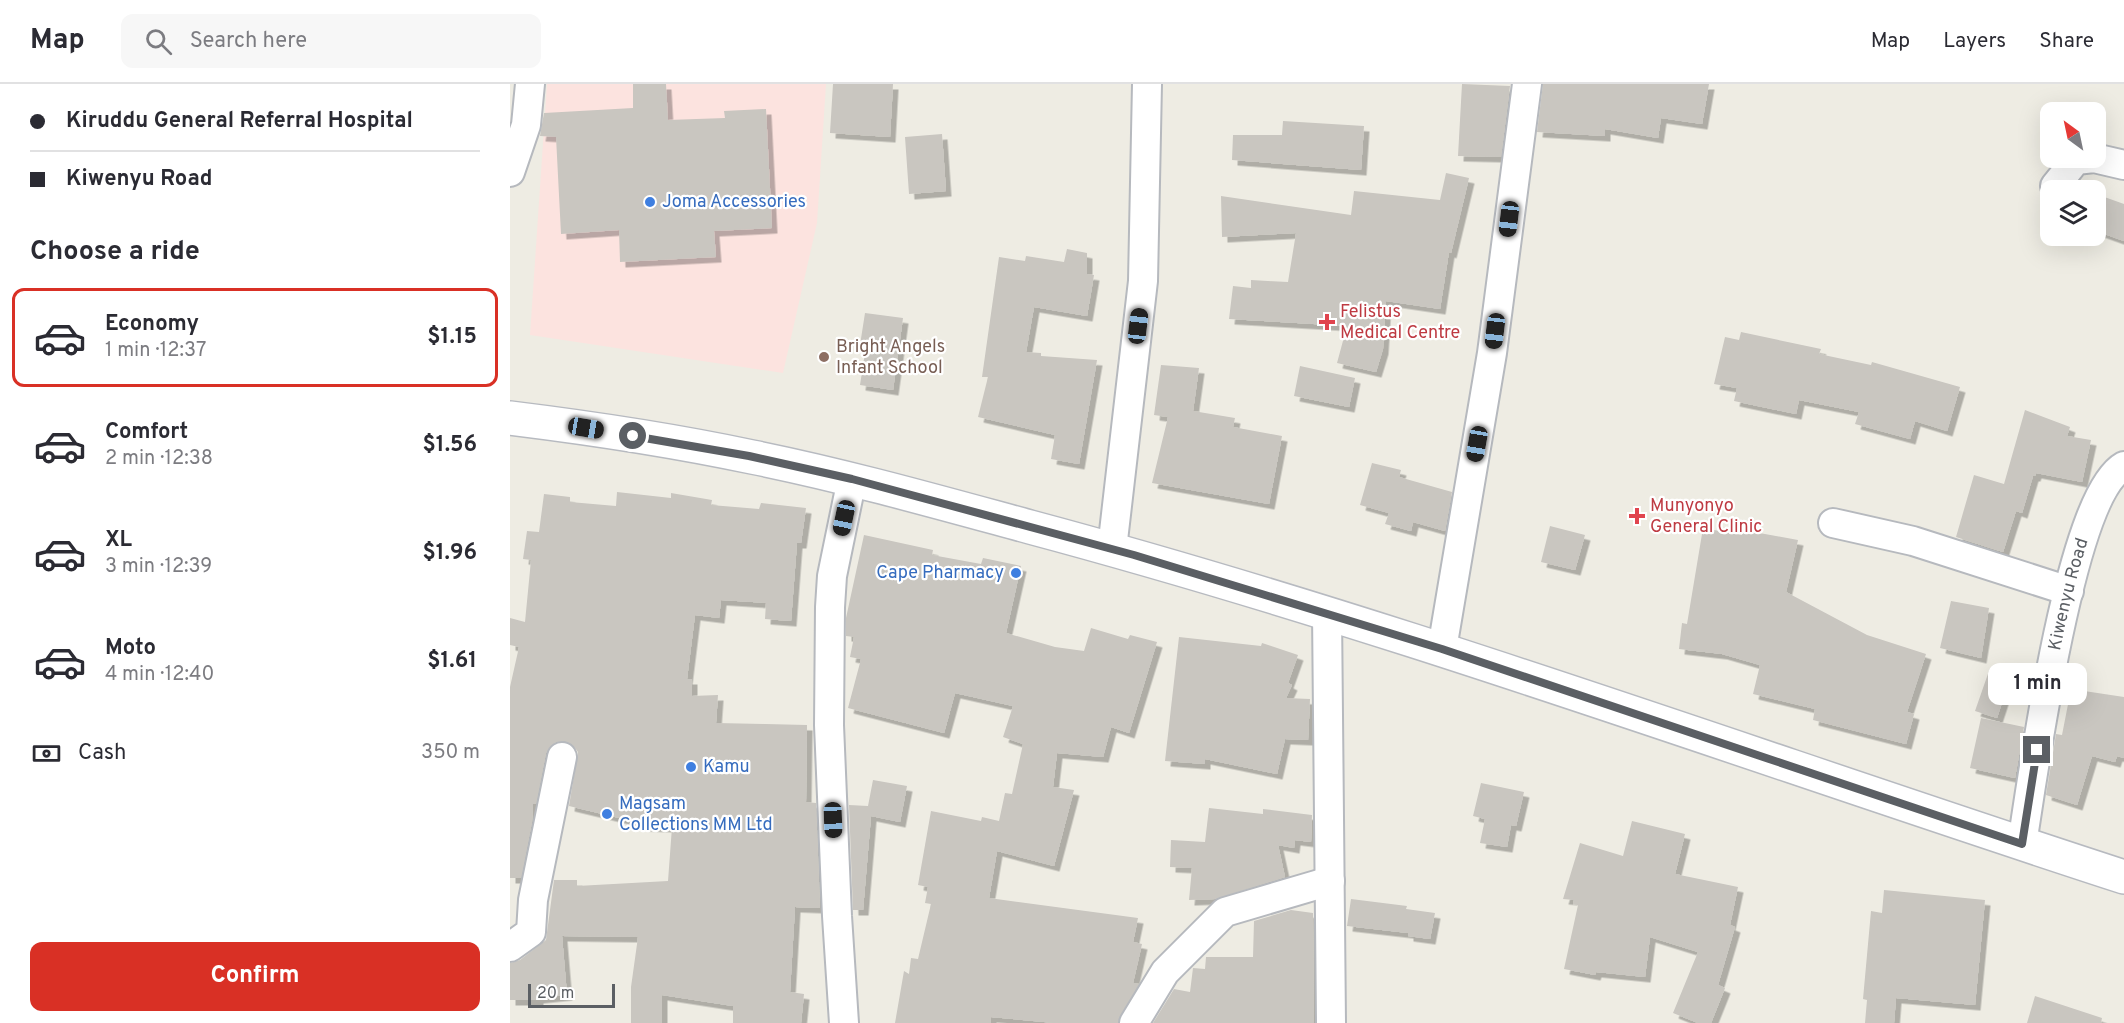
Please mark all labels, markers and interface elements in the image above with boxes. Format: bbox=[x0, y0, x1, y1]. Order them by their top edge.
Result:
search box bbox=[121, 14, 541, 68]
text: Map bbox=[30, 23, 85, 59]
icon: search bbox=[142, 25, 175, 58]
text: Search here bbox=[190, 28, 307, 55]
text: Map bbox=[1871, 28, 1910, 55]
text: Layers bbox=[1943, 28, 2006, 55]
text: Share bbox=[2039, 28, 2094, 55]
north arrow bbox=[2040, 102, 2106, 168]
map controls bbox=[2040, 102, 2106, 246]
text: Kiruddu General Referral Hospital bbox=[66, 108, 413, 135]
text: Kiwenyu Road bbox=[66, 166, 212, 193]
button: layers bbox=[2040, 180, 2106, 246]
place label: Joma Accessories bbox=[662, 191, 806, 214]
marker: Joma Accessories bbox=[643, 195, 657, 209]
car bbox=[1498, 200, 1520, 238]
text: Choose a ride bbox=[30, 235, 200, 269]
place label: Felistus Medical Centre bbox=[1340, 301, 1460, 345]
car bbox=[1127, 307, 1149, 345]
icon: car bbox=[33, 311, 87, 365]
text: Economy bbox=[105, 311, 199, 338]
car bbox=[1484, 312, 1506, 350]
marker: Felistus Medical Centre bbox=[1318, 313, 1336, 331]
text: $1.15 bbox=[427, 324, 477, 351]
place label: Bright Angels Infant School bbox=[836, 336, 945, 380]
text: 1 min · 12:37 bbox=[105, 338, 206, 364]
marker: Bright Angels Infant School bbox=[817, 350, 831, 364]
car bbox=[567, 416, 605, 440]
icon: car bbox=[33, 419, 87, 473]
text: Comfort bbox=[105, 419, 188, 446]
route start bbox=[619, 422, 646, 449]
car bbox=[1465, 425, 1489, 463]
text: $1.56 bbox=[423, 432, 477, 459]
text: 2 min · 12:38 bbox=[105, 446, 213, 472]
place label: Munyonyo General Clinic bbox=[1650, 495, 1762, 539]
car bbox=[831, 499, 857, 537]
marker: Munyonyo General Clinic bbox=[1628, 507, 1646, 525]
icon: car bbox=[33, 527, 87, 581]
text: XL bbox=[105, 527, 132, 554]
street label: Kiwenyu Road bbox=[2044, 535, 2094, 653]
text: $1.96 bbox=[422, 540, 477, 567]
text: 3 min · 12:39 bbox=[105, 554, 212, 580]
place label: Cape Pharmacy bbox=[876, 562, 1004, 585]
marker: Cape Pharmacy bbox=[1009, 566, 1023, 580]
icon: car bbox=[33, 635, 87, 689]
text: Moto bbox=[105, 635, 156, 662]
text: $1.61 bbox=[427, 648, 477, 675]
text: 4 min · 12:40 bbox=[105, 662, 214, 688]
callout: 1 min bbox=[1988, 663, 2086, 705]
text: 1 min bbox=[2013, 671, 2062, 697]
route end bbox=[2023, 736, 2050, 763]
icon: cash bbox=[30, 737, 63, 770]
text: Cash bbox=[78, 740, 127, 767]
text: 350 m bbox=[421, 740, 480, 766]
place label: Kamu bbox=[703, 756, 750, 779]
marker: Kamu bbox=[684, 760, 698, 774]
place label: Magsam Collections MM Ltd bbox=[619, 793, 773, 837]
car bbox=[823, 802, 843, 838]
marker: Magsam Collections MM Ltd bbox=[600, 807, 614, 821]
button: Confirm bbox=[30, 942, 480, 1011]
scale bar bbox=[528, 981, 615, 1008]
text: 20 m bbox=[537, 984, 574, 1004]

